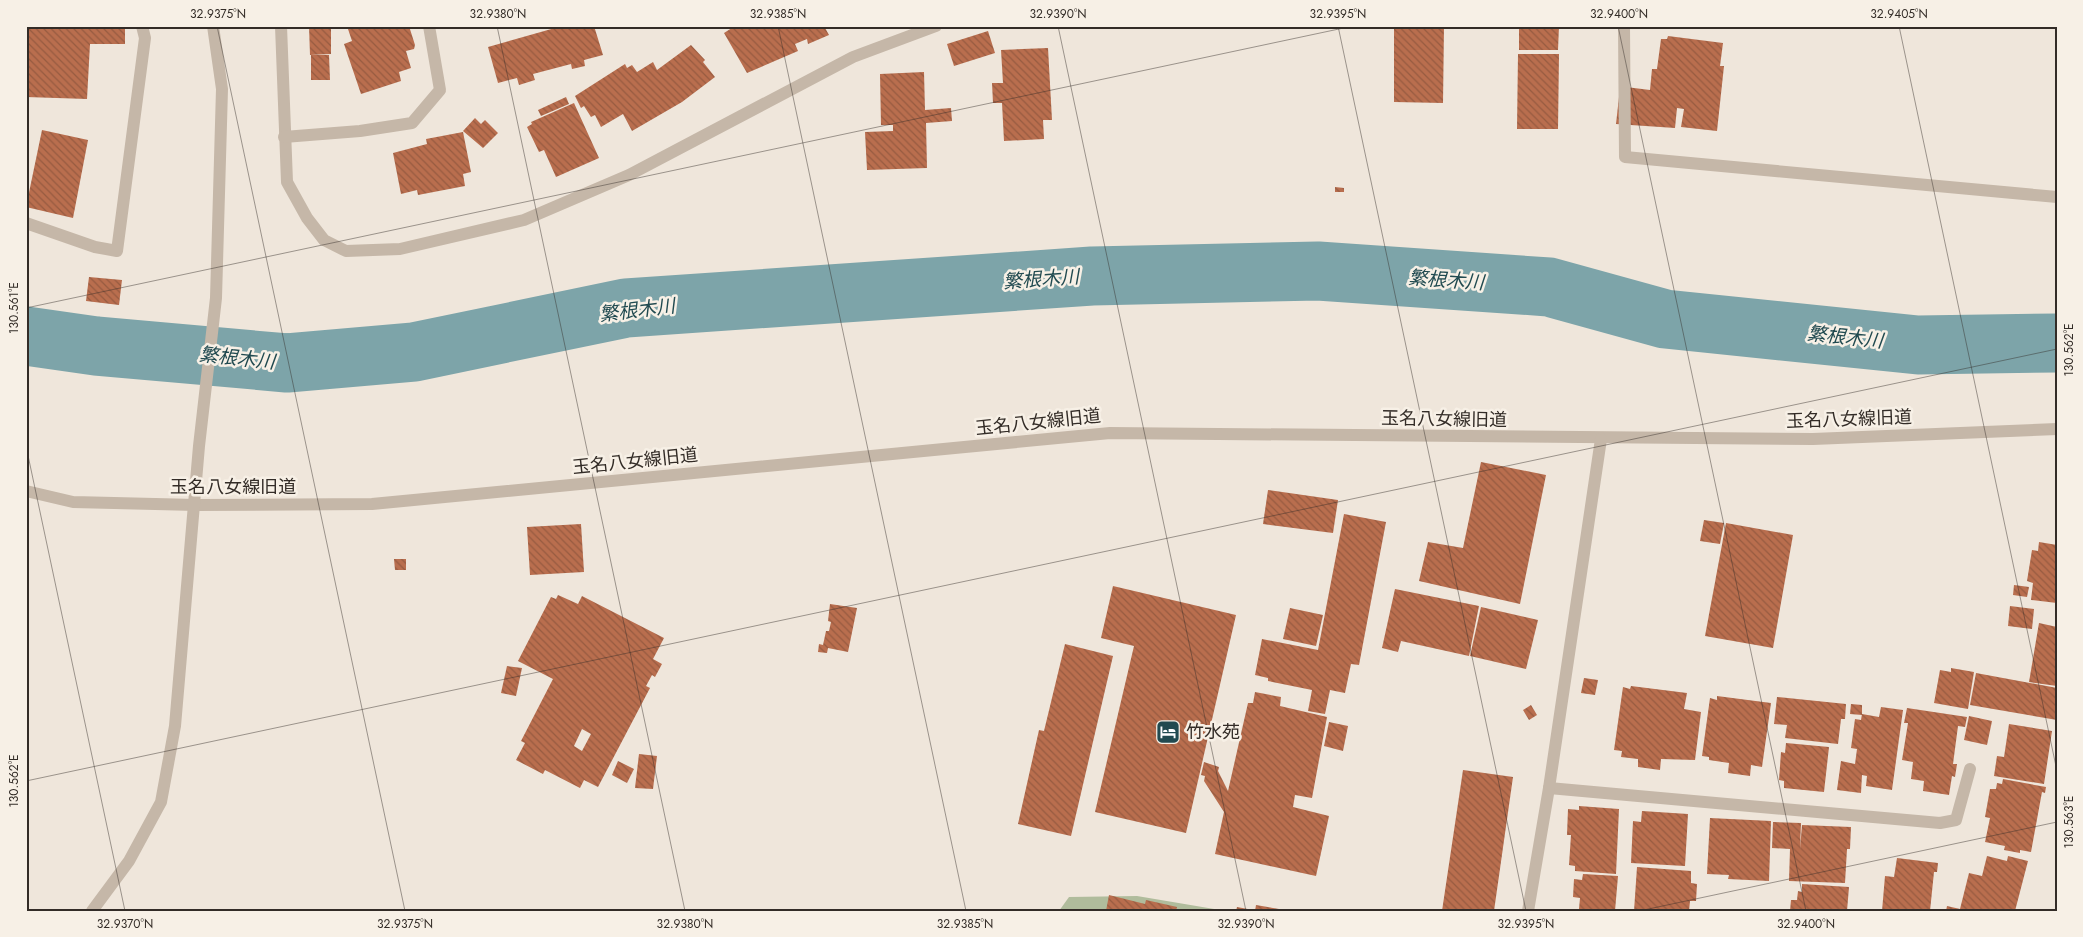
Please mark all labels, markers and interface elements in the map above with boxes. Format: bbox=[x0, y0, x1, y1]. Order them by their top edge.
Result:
text: 32.9375°N bbox=[190, 5, 246, 23]
text: 32.9380°N bbox=[470, 5, 526, 23]
text: 32.9385°N bbox=[750, 5, 806, 23]
text: 32.9390°N bbox=[1029, 5, 1087, 23]
text: 32.9395°N bbox=[1310, 5, 1366, 23]
text: 32.9400°N bbox=[1590, 5, 1648, 23]
text: 32.9405°N bbox=[1870, 5, 1928, 23]
water label: 繁根木川 bbox=[1002, 263, 1082, 295]
water label: 繁根木川 bbox=[1407, 264, 1487, 296]
text: 130.561°E bbox=[5, 282, 23, 334]
water label: 繁根木川 bbox=[598, 292, 678, 328]
water label: 繁根木川 bbox=[1806, 320, 1886, 355]
text: 130.562°E bbox=[2060, 323, 2078, 377]
water label: 繁根木川 bbox=[198, 341, 278, 376]
street label: 玉名八女線旧道 bbox=[974, 402, 1102, 442]
street label: 玉名八女線旧道 bbox=[1786, 404, 1912, 434]
street label: 玉名八女線旧道 bbox=[1381, 405, 1507, 433]
street label: 玉名八女線旧道 bbox=[571, 441, 699, 481]
street label: 玉名八女線旧道 bbox=[170, 474, 296, 500]
hotel icon: 竹水苑 bbox=[1155, 719, 1181, 745]
place label: 竹水苑 bbox=[1186, 719, 1240, 745]
text: 130.562°E bbox=[5, 754, 23, 808]
text: 130.563°E bbox=[2060, 796, 2078, 848]
text: 32.9370°N bbox=[97, 915, 153, 933]
text: 32.9375°N bbox=[377, 915, 433, 933]
text: 32.9380°N bbox=[657, 915, 713, 933]
text: 32.9385°N bbox=[937, 915, 993, 933]
text: 32.9390°N bbox=[1217, 915, 1275, 933]
text: 32.9395°N bbox=[1498, 915, 1554, 933]
text: 32.9400°N bbox=[1777, 915, 1835, 933]

